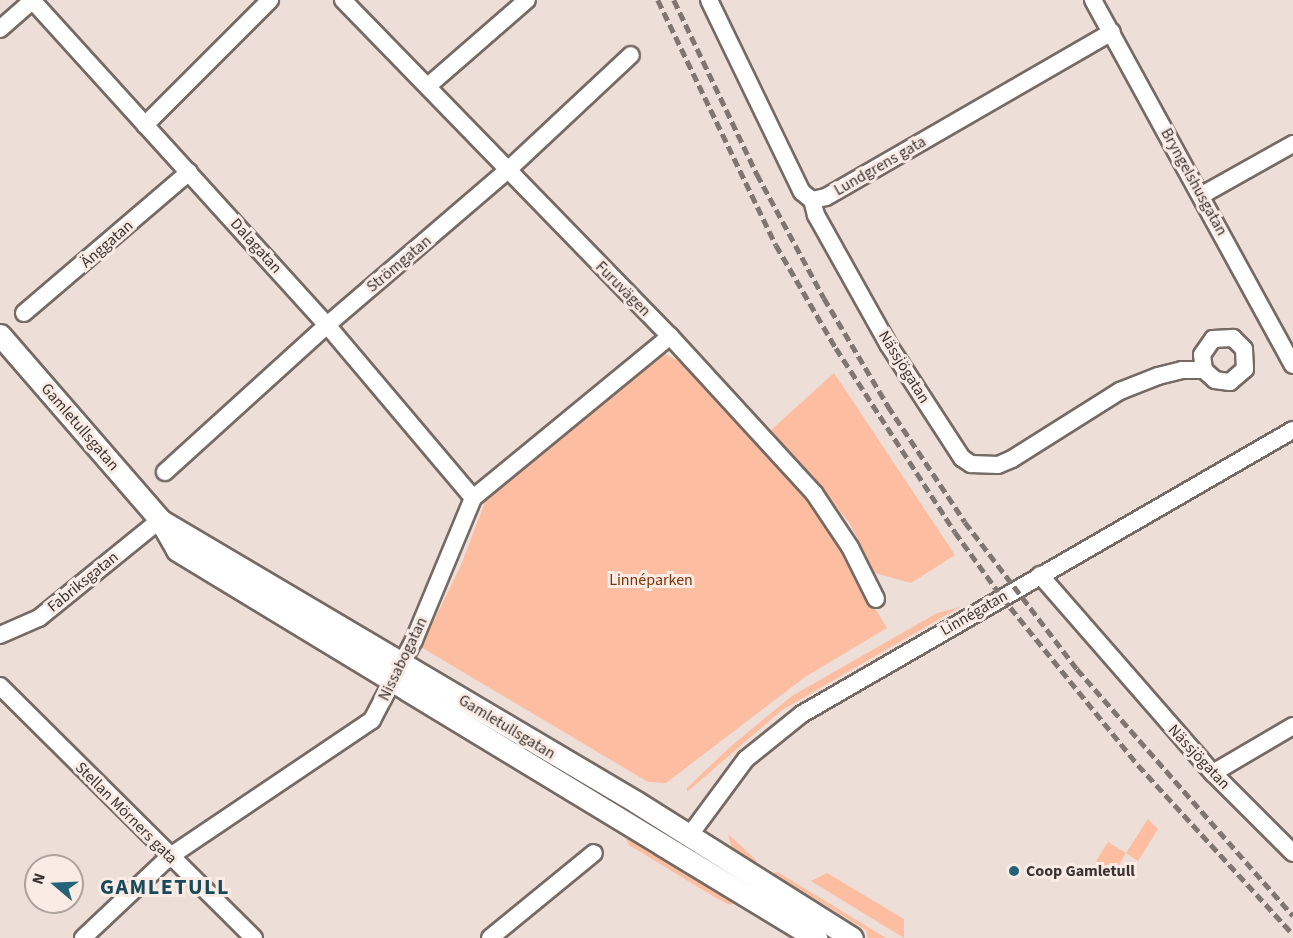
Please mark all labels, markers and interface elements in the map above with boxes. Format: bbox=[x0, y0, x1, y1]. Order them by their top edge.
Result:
street label: Bryngelshusgatan bbox=[1157, 125, 1231, 239]
street label: Lundgrens gata bbox=[831, 132, 929, 200]
street label: Dalagatan bbox=[226, 214, 286, 278]
street label: Änggatan bbox=[77, 216, 137, 272]
street label: Strömgatan bbox=[363, 231, 435, 297]
street label: Furuvägen bbox=[591, 257, 655, 321]
street label: Nässjögatan bbox=[874, 327, 934, 407]
street label: Gamletullsgatan bbox=[37, 379, 123, 475]
street label: Fabriksgatan bbox=[44, 548, 122, 616]
park label: Linnéparken bbox=[609, 570, 693, 590]
street label: Linnégatan bbox=[937, 586, 1011, 640]
street label: Nissabogatan bbox=[374, 614, 432, 704]
street label: Gamletullsgatan bbox=[455, 691, 559, 763]
street label: Nässjögatan bbox=[1164, 720, 1234, 794]
street label: Stellan Mörners gata bbox=[71, 758, 181, 868]
north arrow bbox=[24, 854, 84, 914]
place label: Coop Gamletull bbox=[1026, 861, 1135, 881]
marker: Coop Gamletull bbox=[1007, 864, 1021, 878]
text: N bbox=[27, 870, 51, 887]
district label: GAMLETULL bbox=[100, 875, 230, 901]

